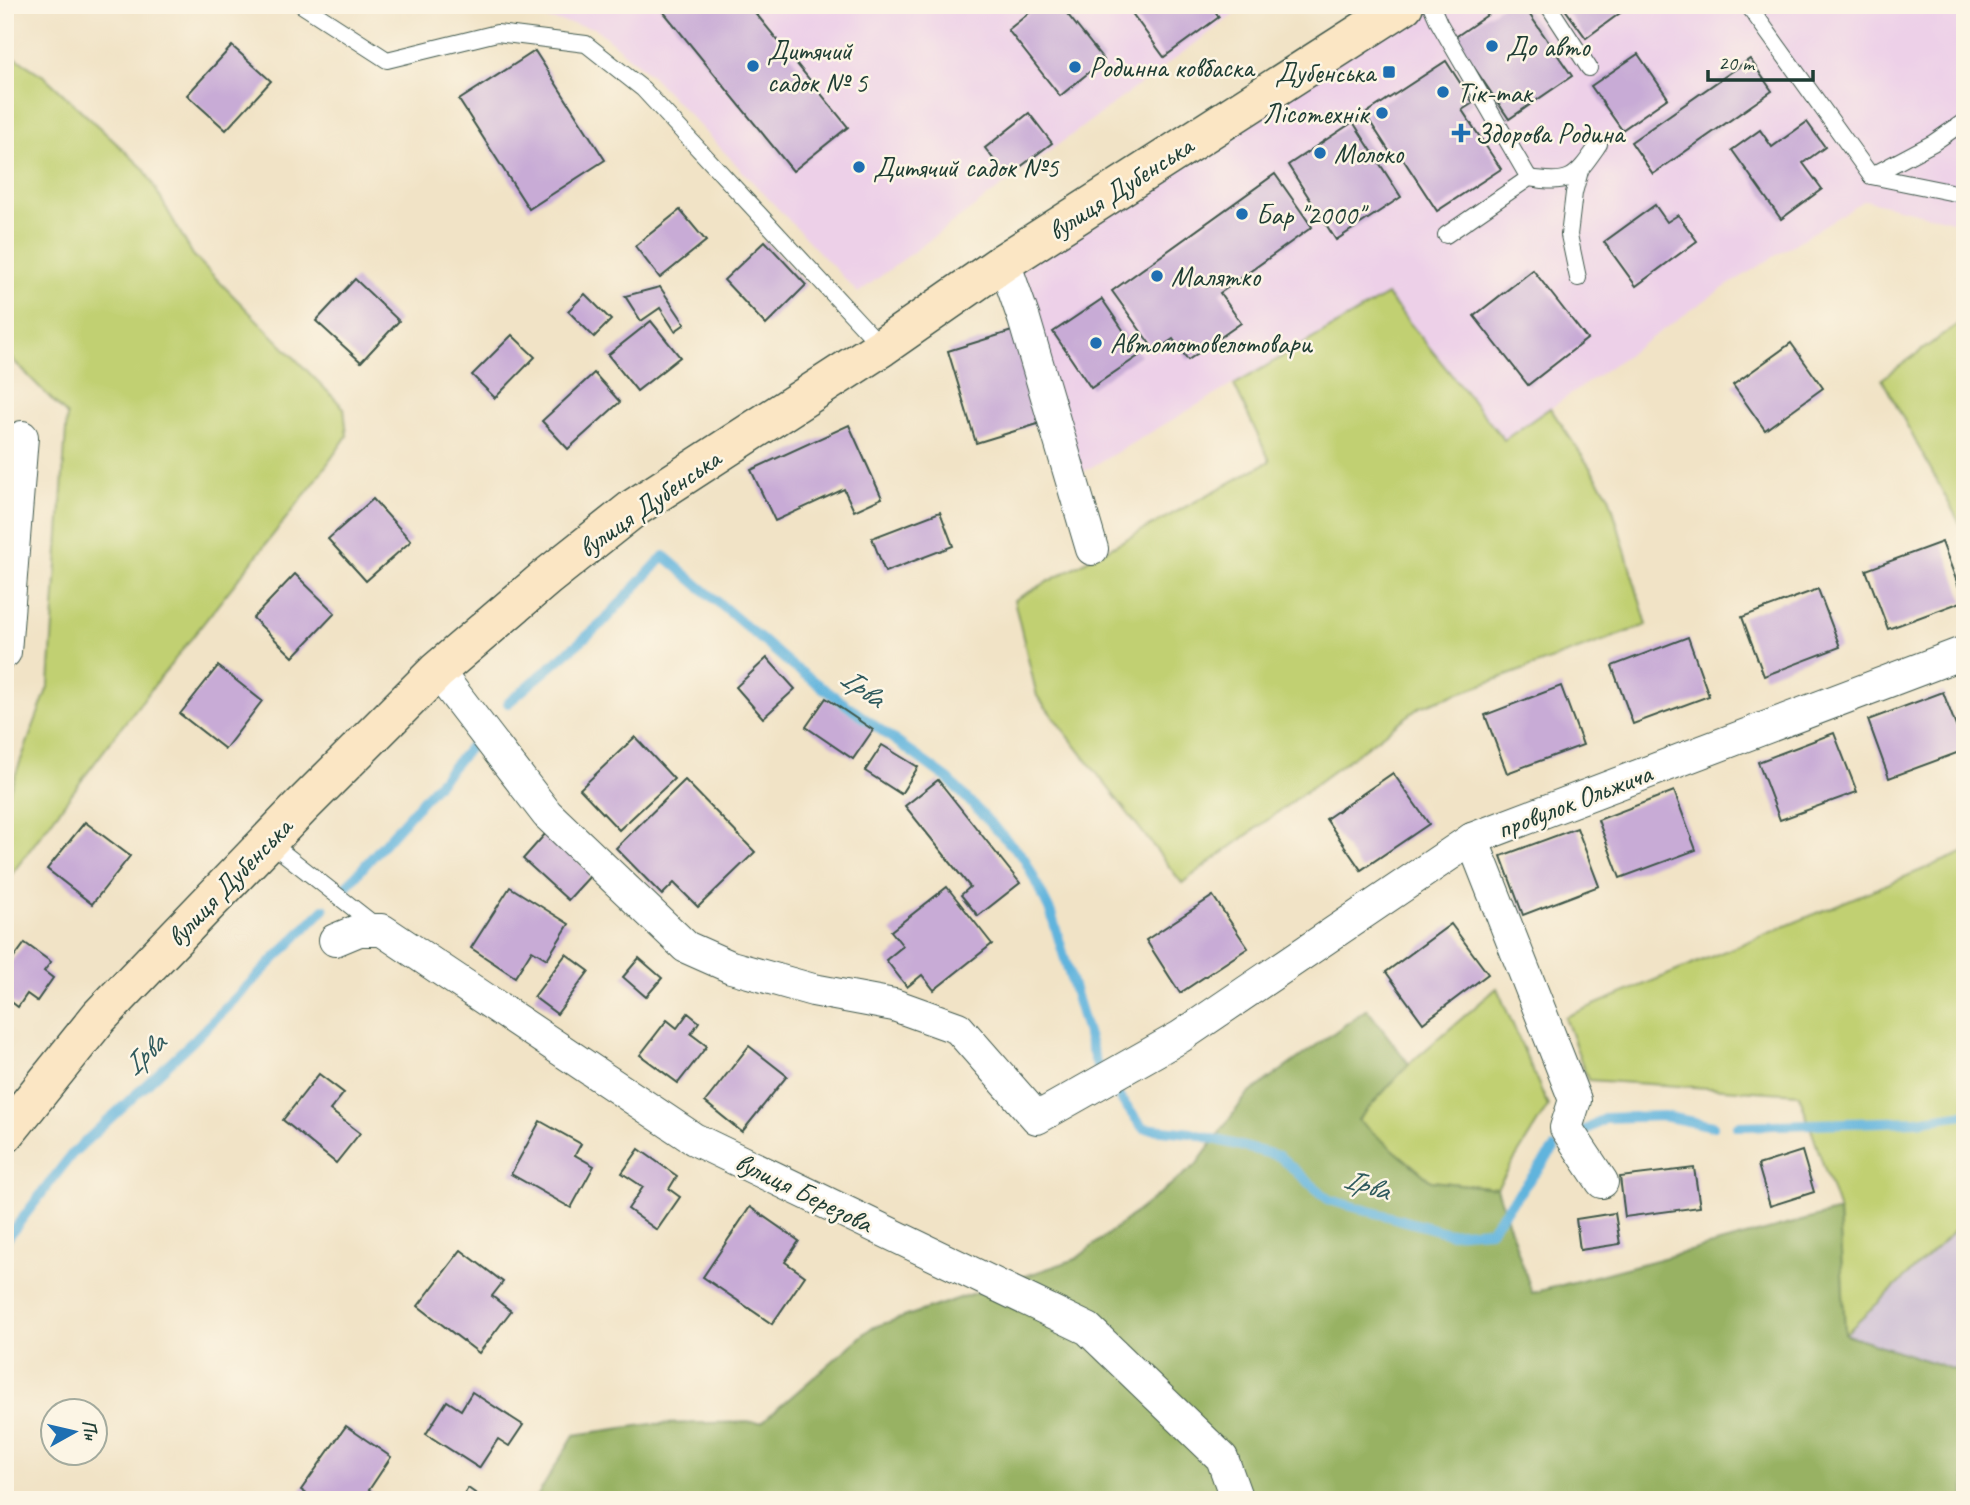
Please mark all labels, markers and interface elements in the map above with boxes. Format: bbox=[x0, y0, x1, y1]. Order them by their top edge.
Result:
place label: До авто bbox=[1506, 29, 1592, 64]
place label: Дитячий садок № 5 bbox=[767, 33, 869, 100]
marker: До авто bbox=[1484, 38, 1500, 54]
scale bar bbox=[1708, 38, 1812, 82]
place label: Родинна ковбаска bbox=[1089, 50, 1256, 85]
text: 20 m bbox=[1718, 50, 1756, 76]
place label: Дубенська bbox=[1275, 55, 1378, 90]
marker: Дитячий садок № 5 bbox=[745, 58, 761, 74]
marker: Родинна ковбаска bbox=[1067, 59, 1083, 75]
marker: Дубенська bbox=[1381, 64, 1397, 80]
place label: Тік-так bbox=[1457, 75, 1535, 110]
marker: Тік-так bbox=[1435, 84, 1451, 100]
place label: Лісотехнік bbox=[1263, 96, 1371, 131]
marker: Лісотехнік bbox=[1374, 105, 1390, 121]
place label: Здорова Родина bbox=[1475, 116, 1627, 151]
marker: Здорова Родина bbox=[1453, 125, 1469, 141]
street label: вулиця Дубенська bbox=[1041, 127, 1201, 248]
place label: Молоко bbox=[1334, 136, 1405, 171]
marker: Молоко bbox=[1312, 145, 1328, 161]
place label: Дитячий садок №5 bbox=[873, 150, 1060, 185]
marker: Дитячий садок №5 bbox=[851, 159, 867, 175]
place label: Бар "2000" bbox=[1256, 197, 1369, 232]
marker: Бар "2000" bbox=[1234, 206, 1250, 222]
place label: Малятко bbox=[1171, 259, 1262, 294]
marker: Малятко bbox=[1149, 268, 1165, 284]
place label: Автомотовелотовари bbox=[1110, 326, 1313, 361]
marker: Автомотовелотовари bbox=[1088, 335, 1104, 351]
street label: вулиця Дубенська bbox=[571, 440, 729, 565]
water label: Ірва bbox=[833, 658, 895, 717]
street label: провулок Ольжича bbox=[1492, 755, 1658, 847]
street label: вулиця Дубенська bbox=[159, 808, 301, 954]
water label: Ірва bbox=[114, 1023, 176, 1083]
street label: вулиця Березова bbox=[730, 1144, 880, 1241]
water label: Ірва bbox=[1340, 1159, 1397, 1210]
north arrow bbox=[38, 1396, 108, 1466]
text: Пн bbox=[77, 1418, 103, 1443]

